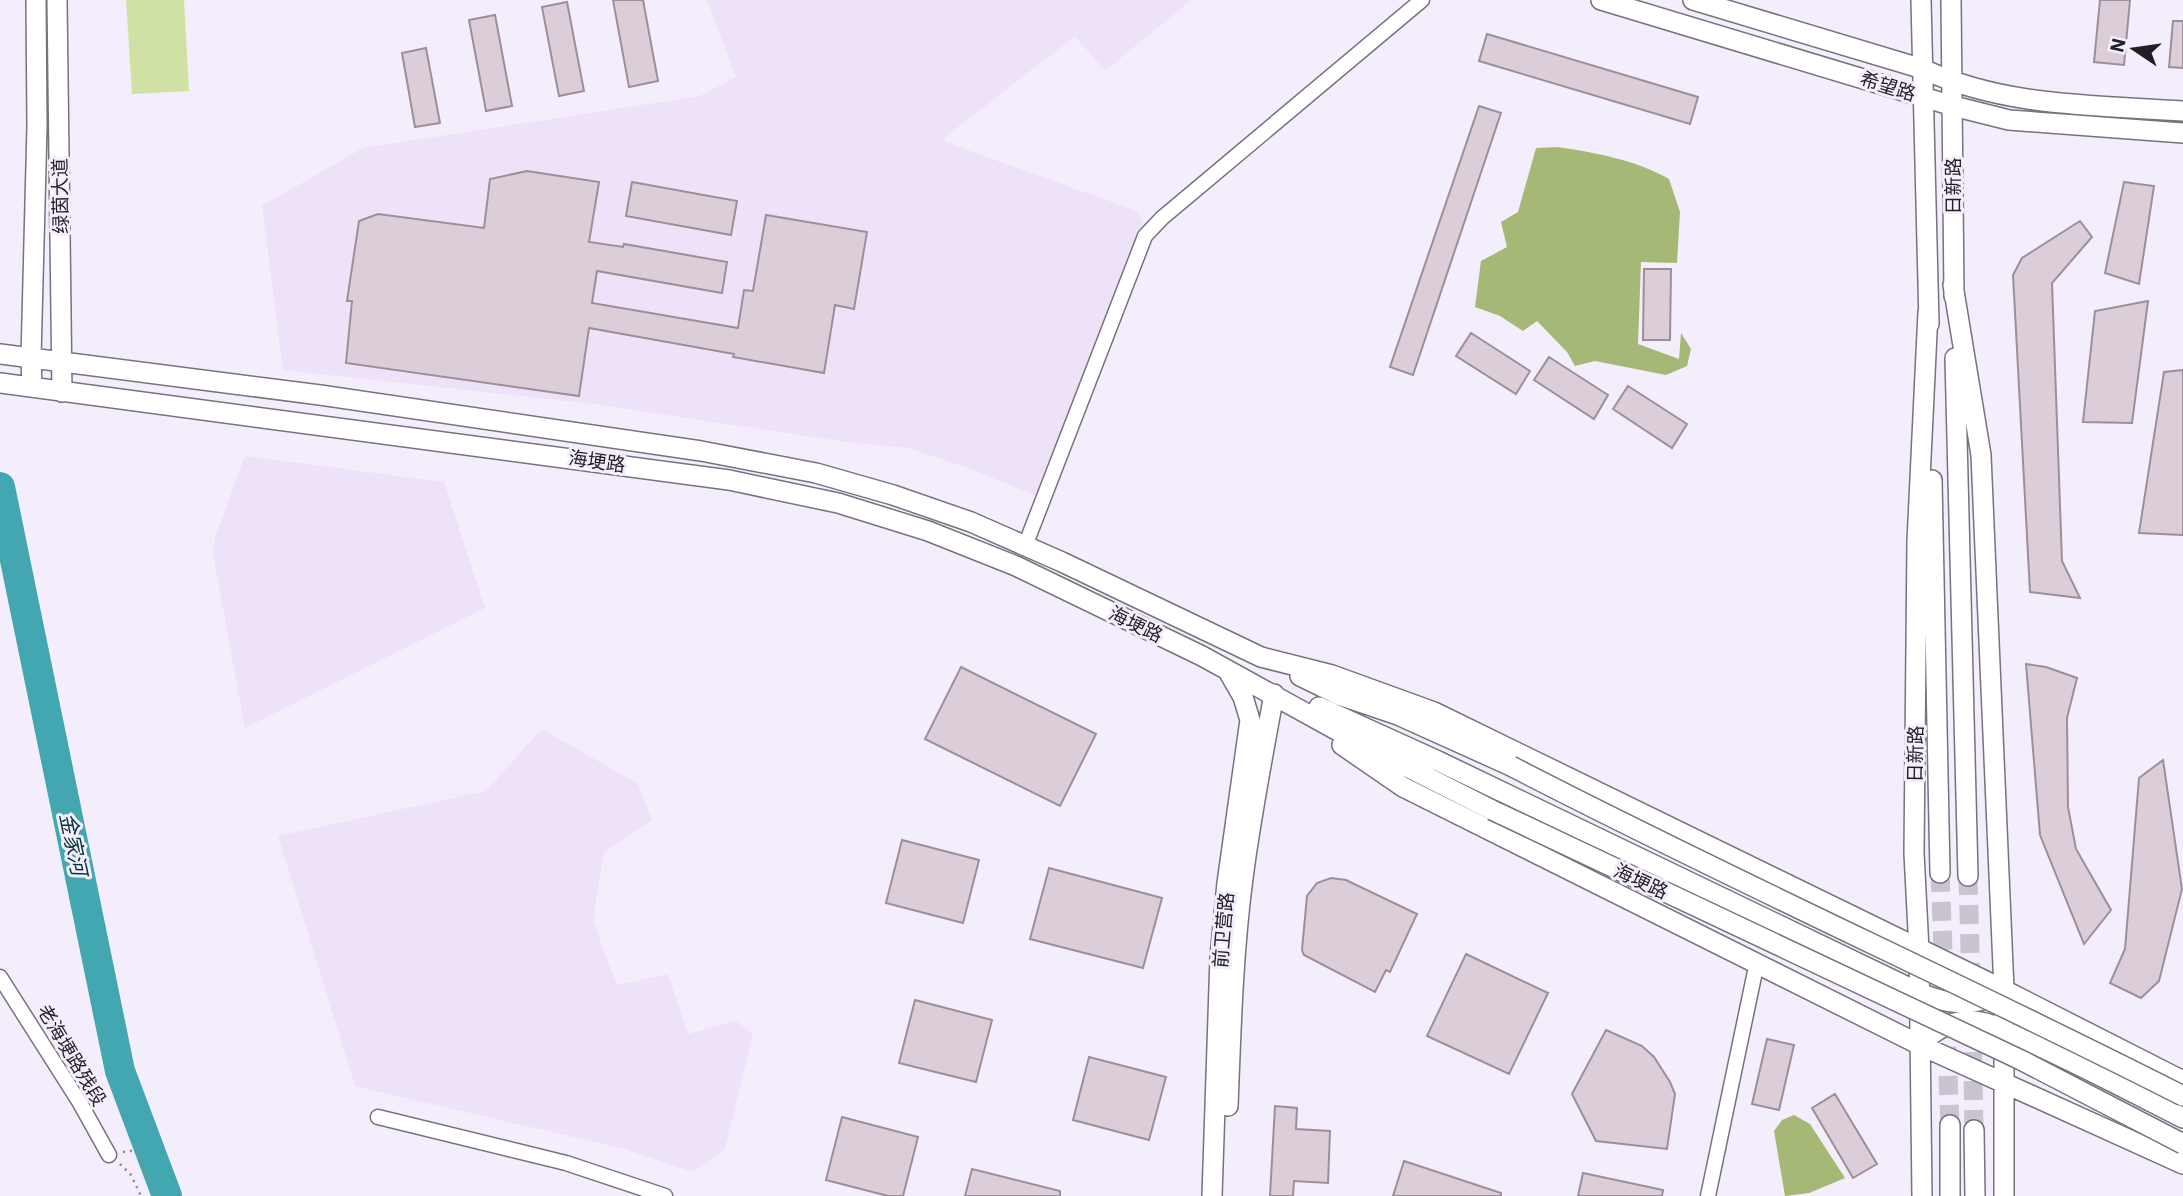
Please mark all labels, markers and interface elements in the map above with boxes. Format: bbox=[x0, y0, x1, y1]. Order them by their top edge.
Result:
north arrow bbox=[2099, 14, 2169, 84]
text: N bbox=[2104, 36, 2131, 55]
street label: 希望路 bbox=[1857, 66, 1919, 106]
street label: 日新路 bbox=[1941, 157, 1965, 215]
street label: 绿茵大道 bbox=[47, 158, 73, 234]
street label: 海埂路 bbox=[567, 445, 627, 477]
street label: 海埂路 bbox=[1105, 601, 1167, 647]
street label: 日新路 bbox=[1903, 725, 1927, 783]
water label: 金家河 bbox=[54, 810, 95, 882]
street label: 海埂路 bbox=[1610, 858, 1672, 904]
street label: 前卫营路 bbox=[1208, 891, 1238, 969]
street label: 老海埂路残段 bbox=[32, 1000, 112, 1110]

